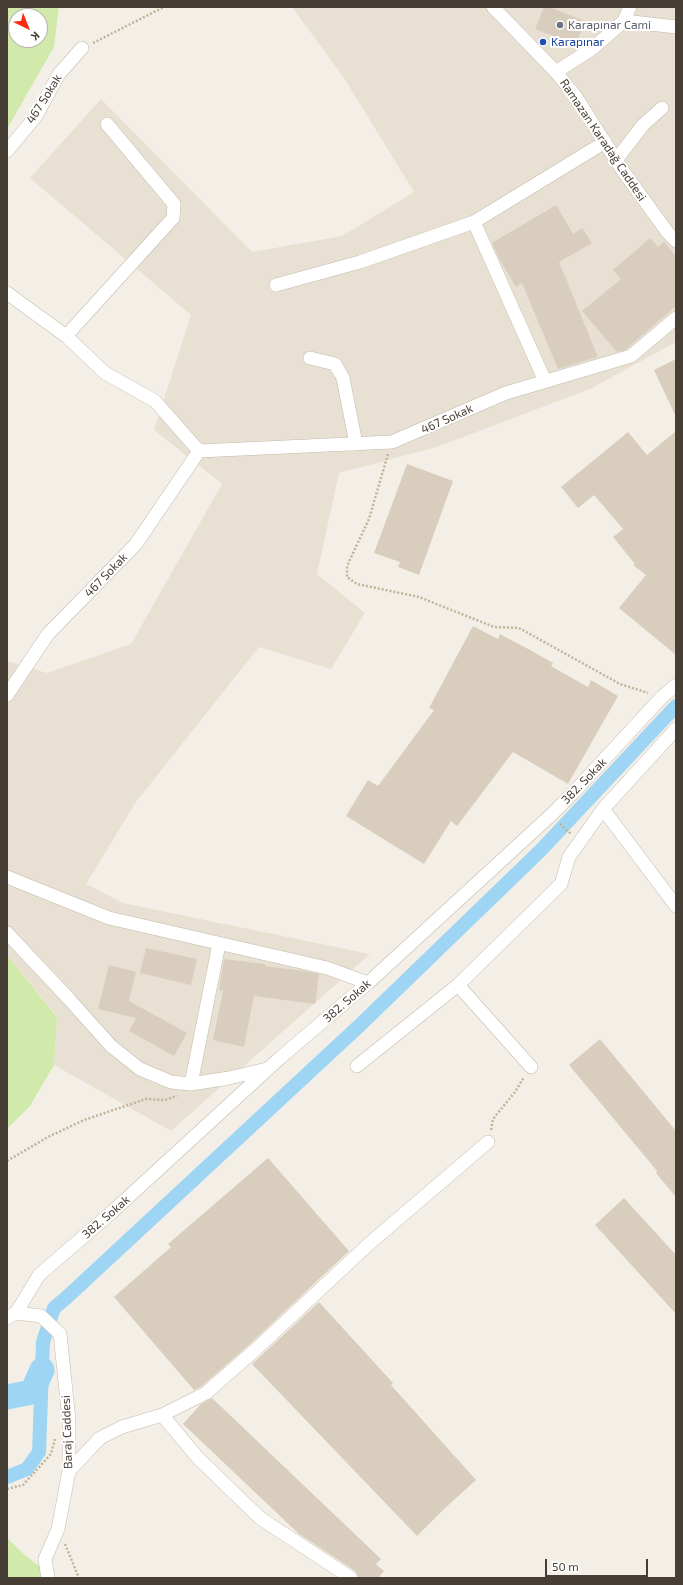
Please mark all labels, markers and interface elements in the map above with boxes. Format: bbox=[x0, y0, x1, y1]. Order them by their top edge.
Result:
north arrow bbox=[8, 8, 48, 48]
place label: Karapınar Cami bbox=[568, 18, 651, 32]
marker: Karapınar Cami bbox=[555, 20, 565, 30]
text: K bbox=[29, 29, 43, 44]
place label: Karapınar bbox=[551, 35, 604, 49]
marker: Karapınar bbox=[538, 37, 548, 47]
street label: 467 Sokak bbox=[23, 72, 65, 126]
street label: Ramazan Karadağ Caddesi bbox=[557, 76, 649, 204]
street label: 467 Sokak bbox=[419, 401, 475, 437]
street label: 467 Sokak bbox=[82, 550, 130, 600]
street label: 382. Sokak bbox=[559, 755, 609, 807]
street label: 382. Sokak bbox=[320, 976, 374, 1026]
street label: 382. Sokak bbox=[79, 1192, 133, 1242]
street label: Baraj Caddesi bbox=[59, 1395, 75, 1469]
scale bar bbox=[547, 1551, 650, 1577]
text: 50 m bbox=[552, 1559, 579, 1573]

